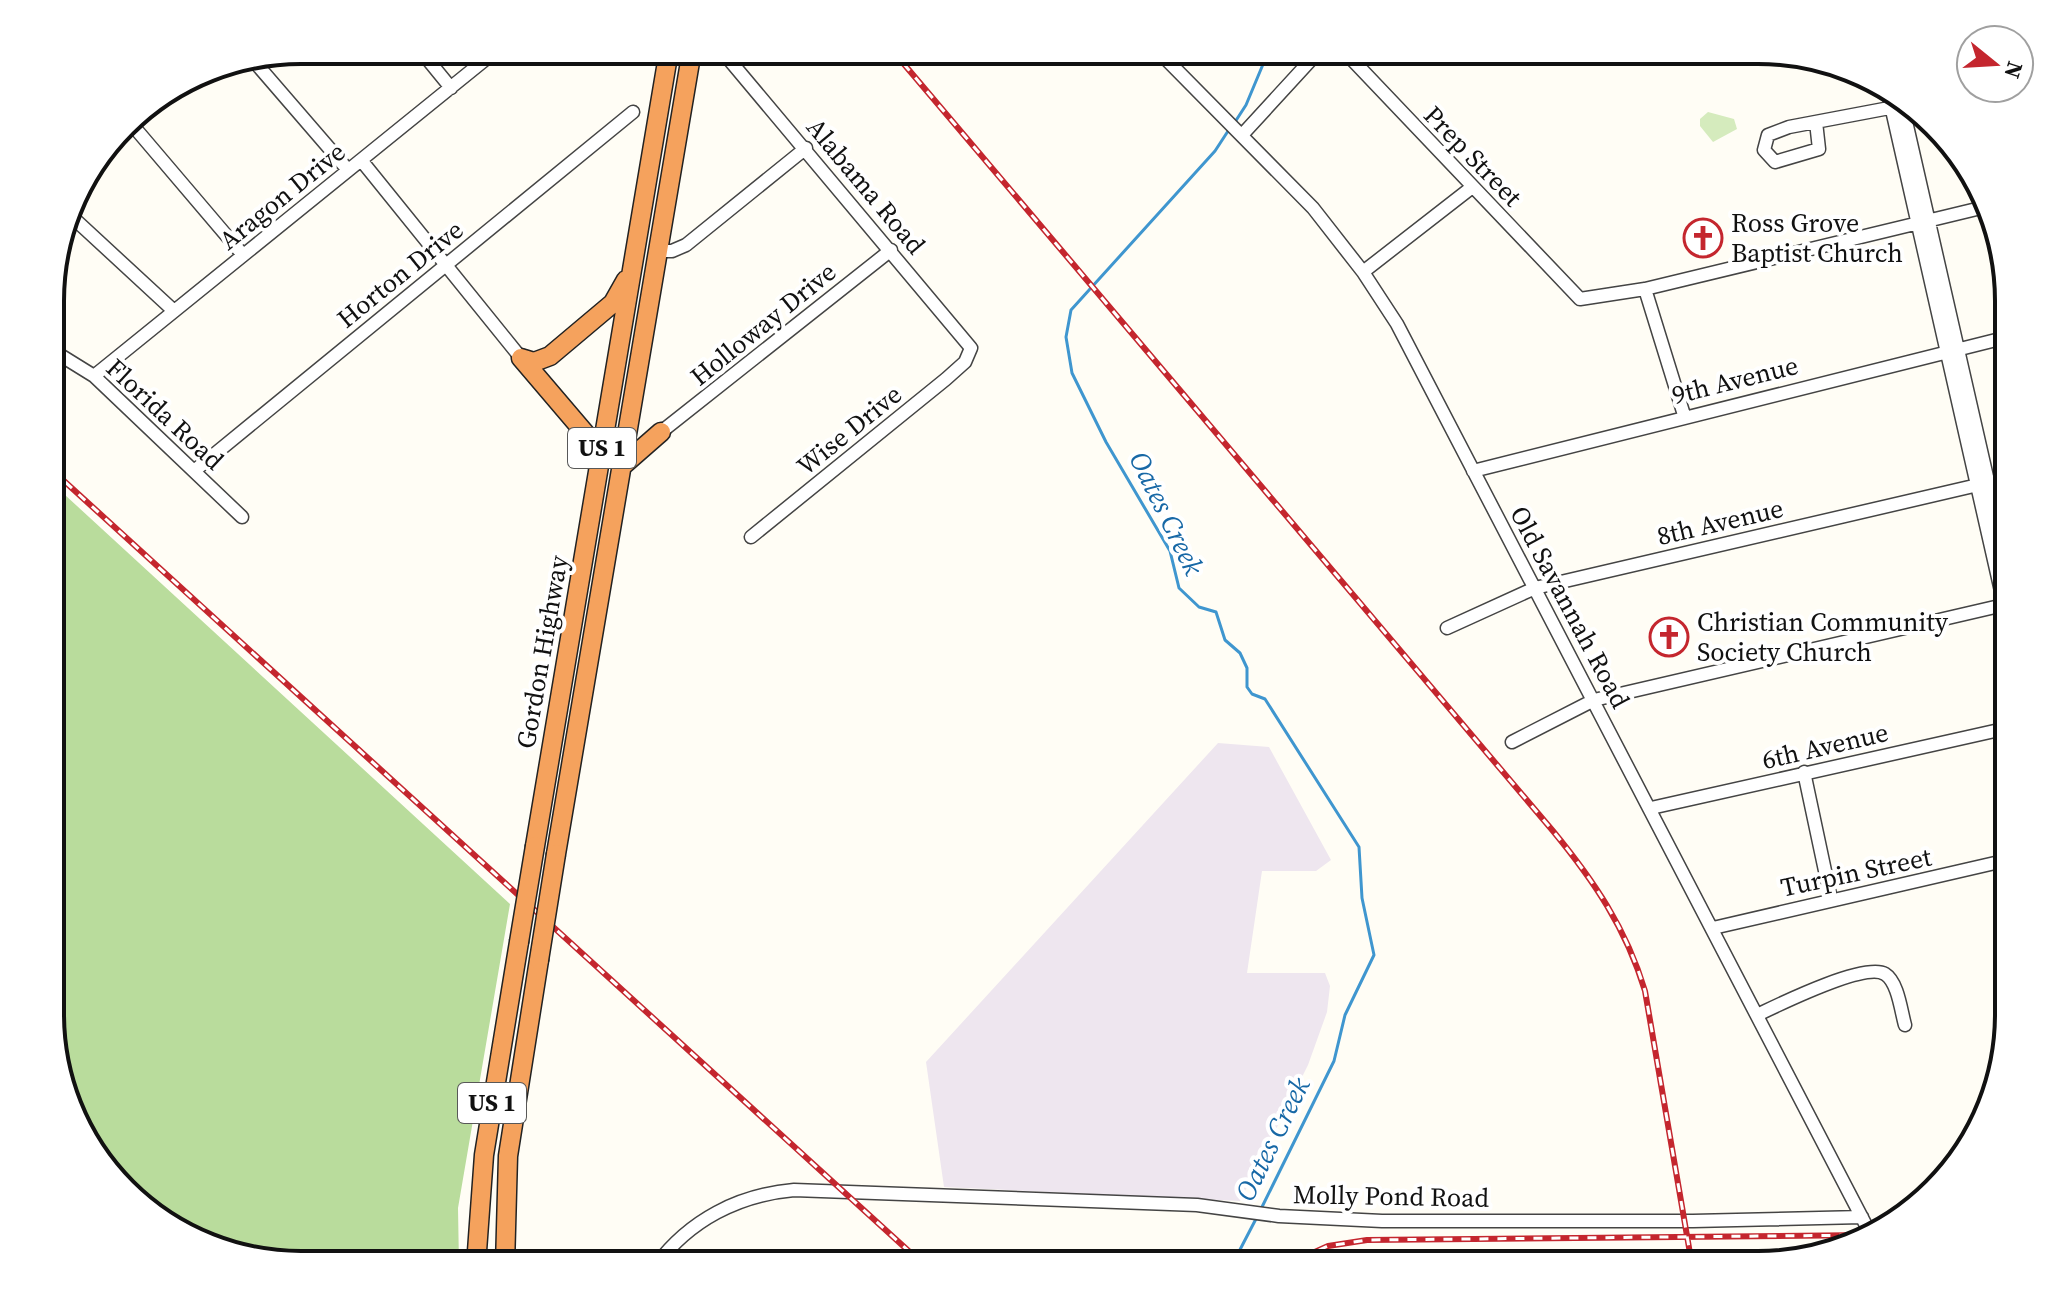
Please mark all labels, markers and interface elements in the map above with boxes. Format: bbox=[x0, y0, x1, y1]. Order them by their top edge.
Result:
north arrow bbox=[1955, 24, 2035, 104]
text: N bbox=[1997, 58, 2031, 82]
street label: Prep Street bbox=[1416, 98, 1531, 215]
street label: Alabama Road bbox=[798, 110, 934, 262]
street label: Aragon Drive bbox=[211, 134, 353, 258]
place label: Ross Grove Baptist Church bbox=[1731, 205, 1903, 271]
street label: Horton Drive bbox=[329, 212, 471, 336]
church icon: Ross Grove Baptist Church bbox=[1682, 217, 1724, 259]
street label: Holloway Drive bbox=[682, 254, 844, 394]
street label: 9th Avenue bbox=[1668, 347, 1802, 413]
street label: Florida Road bbox=[98, 350, 232, 478]
street label: Wise Drive bbox=[789, 377, 909, 483]
road number: US 1 bbox=[568, 428, 636, 468]
water label: Oates Creek bbox=[1121, 445, 1214, 582]
street label: 8th Avenue bbox=[1653, 490, 1787, 554]
street label: Old Savannah Road bbox=[1501, 500, 1639, 715]
street label: Gordon Highway bbox=[507, 552, 577, 751]
place label: Christian Community Society Church bbox=[1697, 604, 1949, 670]
church icon: Christian Community Society Church bbox=[1648, 616, 1690, 658]
street label: 6th Avenue bbox=[1758, 714, 1892, 778]
street label: Turpin Street bbox=[1777, 838, 1935, 906]
water label: Oates Creek bbox=[1226, 1070, 1319, 1207]
road number: US 1 bbox=[458, 1083, 526, 1123]
street label: Molly Pond Road bbox=[1293, 1176, 1490, 1216]

